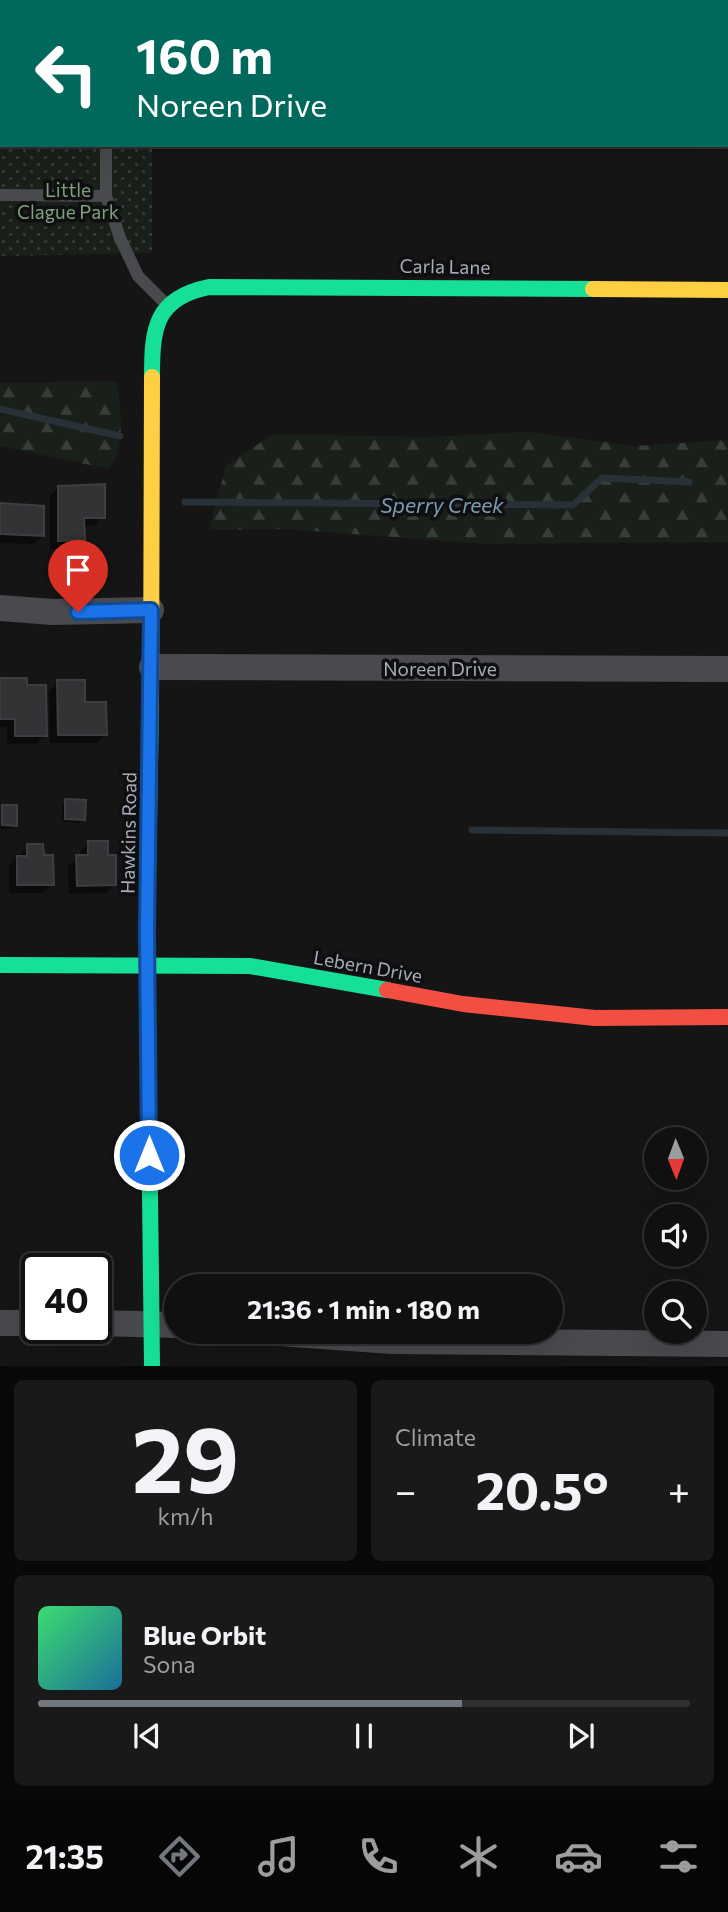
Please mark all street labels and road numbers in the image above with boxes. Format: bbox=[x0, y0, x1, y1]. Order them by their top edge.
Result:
street label: Carla Lane bbox=[399, 254, 491, 278]
street label: Noreen Drive bbox=[383, 657, 497, 680]
street label: Hawkins Road bbox=[115, 772, 141, 894]
street label: Lebern Drive bbox=[312, 945, 424, 987]

